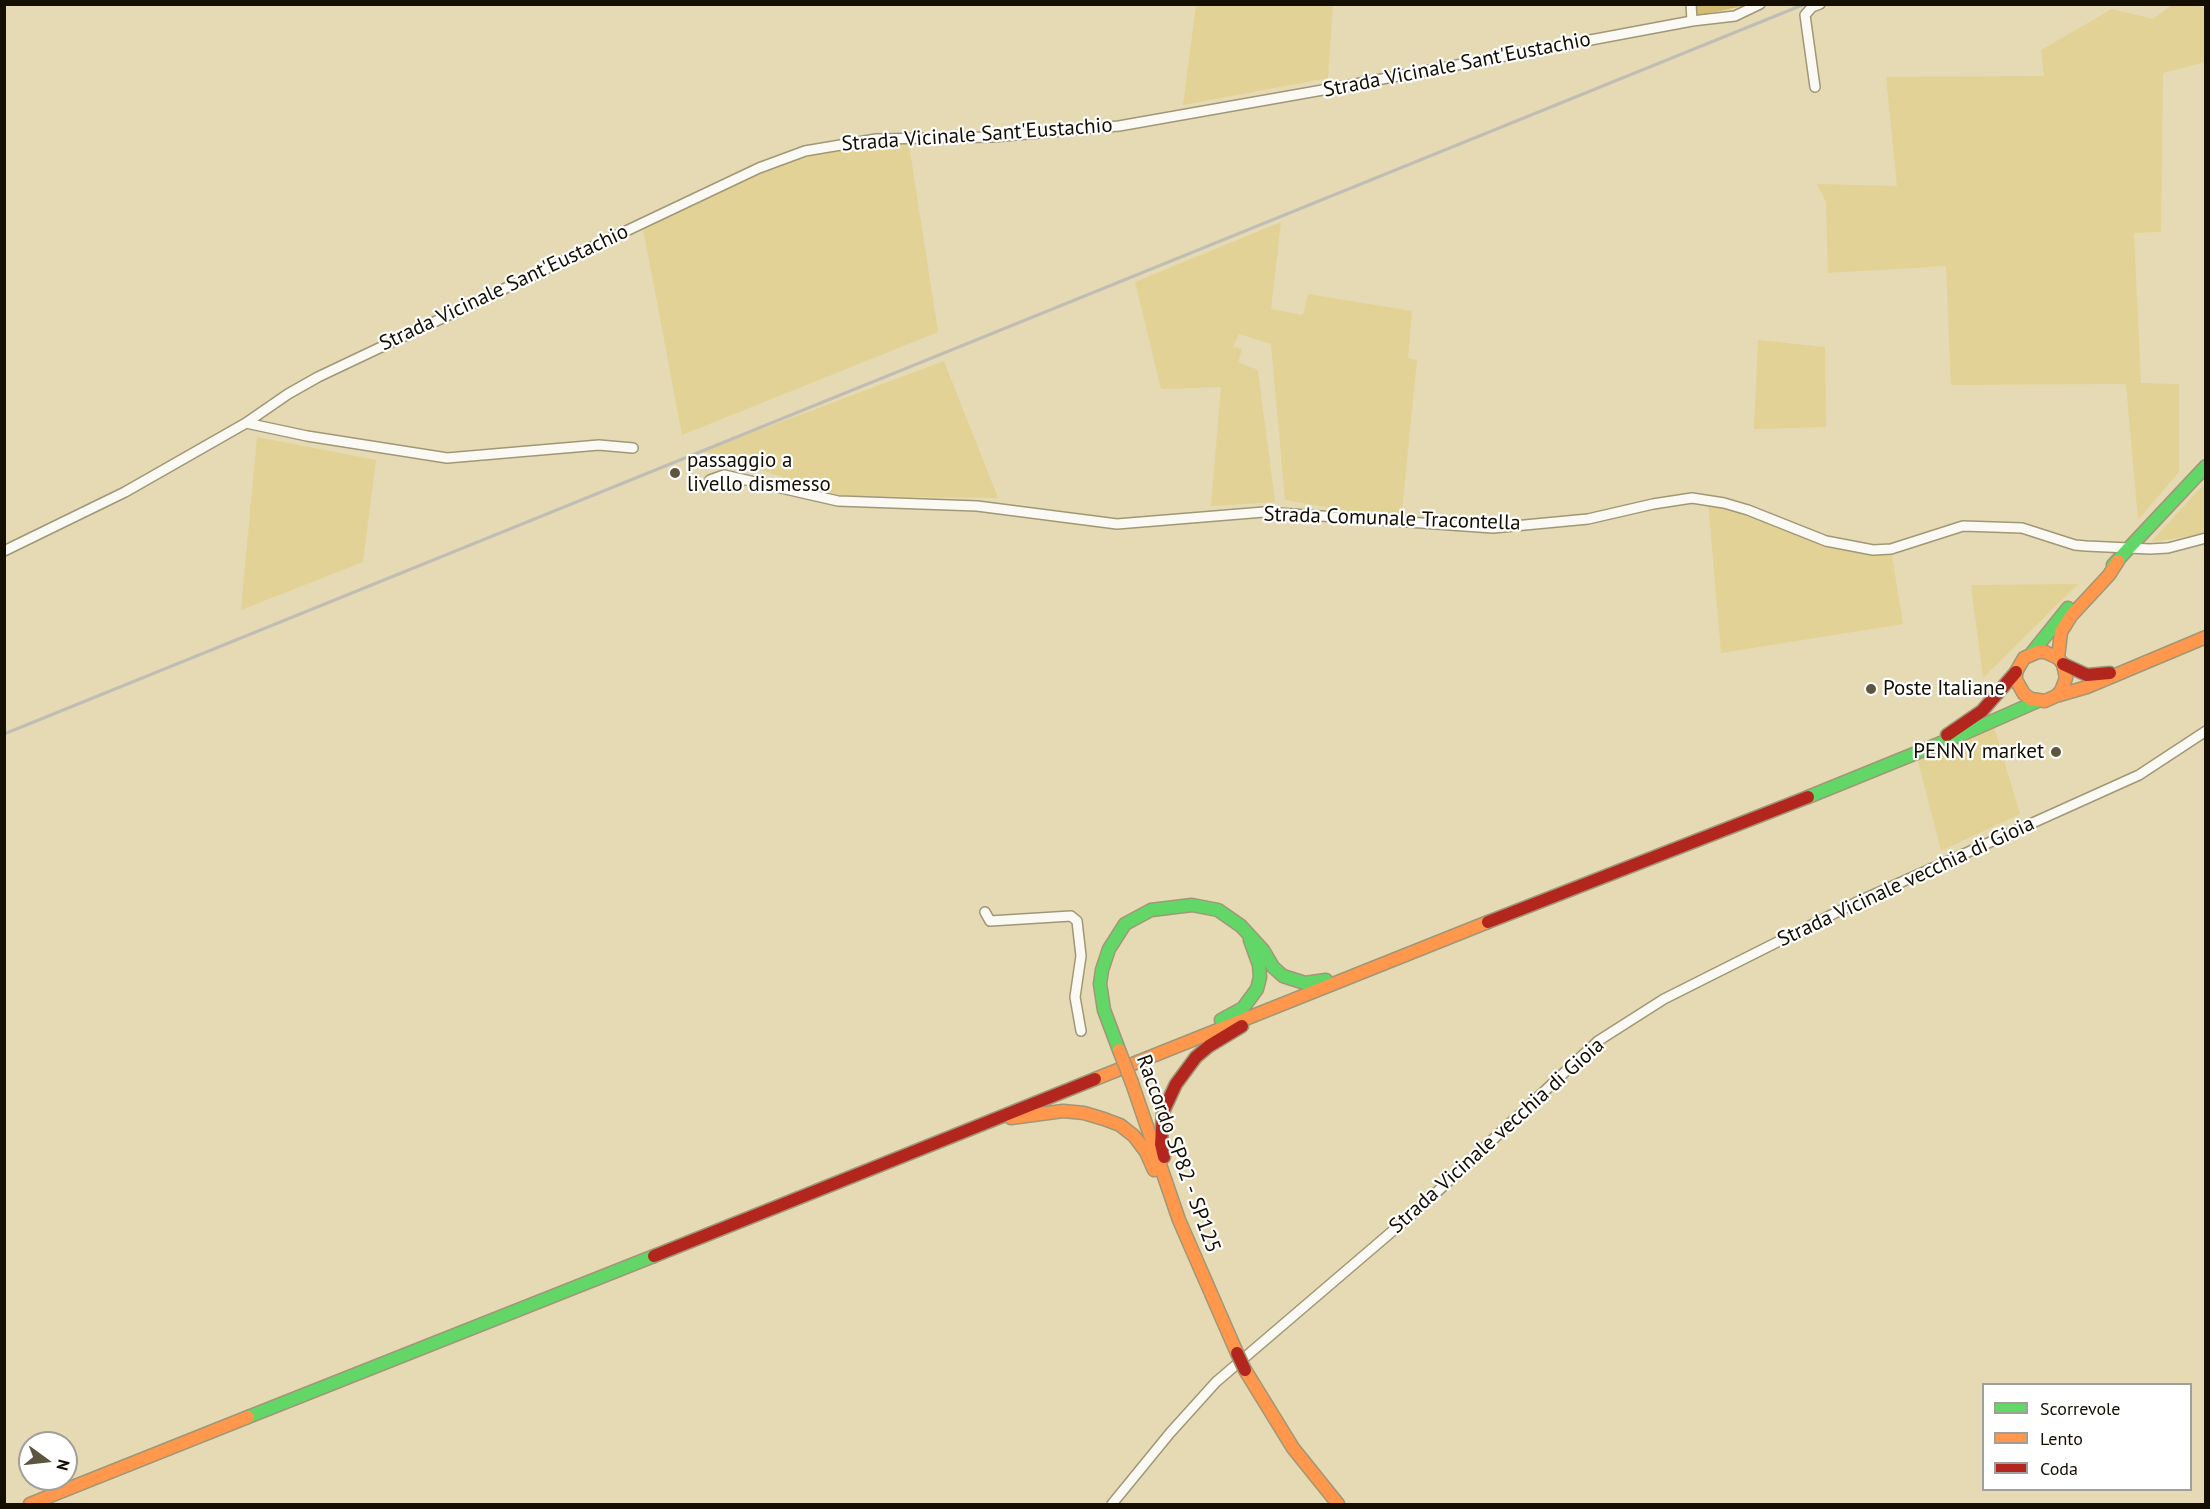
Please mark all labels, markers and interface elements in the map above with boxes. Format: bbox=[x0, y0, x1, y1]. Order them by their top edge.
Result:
street label: Strada Vicinale Sant'Eustachio bbox=[1321, 27, 1593, 103]
street label: Strada Vicinale Sant'Eustachio bbox=[841, 113, 1113, 157]
street label: Strada Vicinale Sant'Eustachio bbox=[376, 219, 632, 357]
place label: passaggio a livello dismesso bbox=[687, 448, 831, 498]
marker: passaggio a livello dismesso bbox=[668, 466, 682, 480]
street label: Strada Comunale Tracontella bbox=[1263, 502, 1521, 536]
place label: Poste Italiane bbox=[1883, 676, 2005, 702]
marker: Poste Italiane bbox=[1864, 682, 1878, 696]
place label: PENNY market bbox=[1913, 739, 2044, 765]
marker: PENNY market bbox=[2049, 745, 2063, 759]
street label: Strada Vicinale vecchia di Gioia bbox=[1774, 811, 2038, 953]
street label: Strada Vicinale vecchia di Gioia bbox=[1384, 1033, 1610, 1239]
street label: Raccordo SP82 - SP125 bbox=[1130, 1051, 1226, 1257]
legend bbox=[1982, 1383, 2192, 1491]
text: Scorrevole bbox=[2040, 1397, 2120, 1420]
text: Lento bbox=[2040, 1427, 2083, 1450]
north arrow bbox=[18, 1431, 78, 1491]
text: N bbox=[52, 1457, 74, 1473]
text: Coda bbox=[2040, 1457, 2078, 1480]

